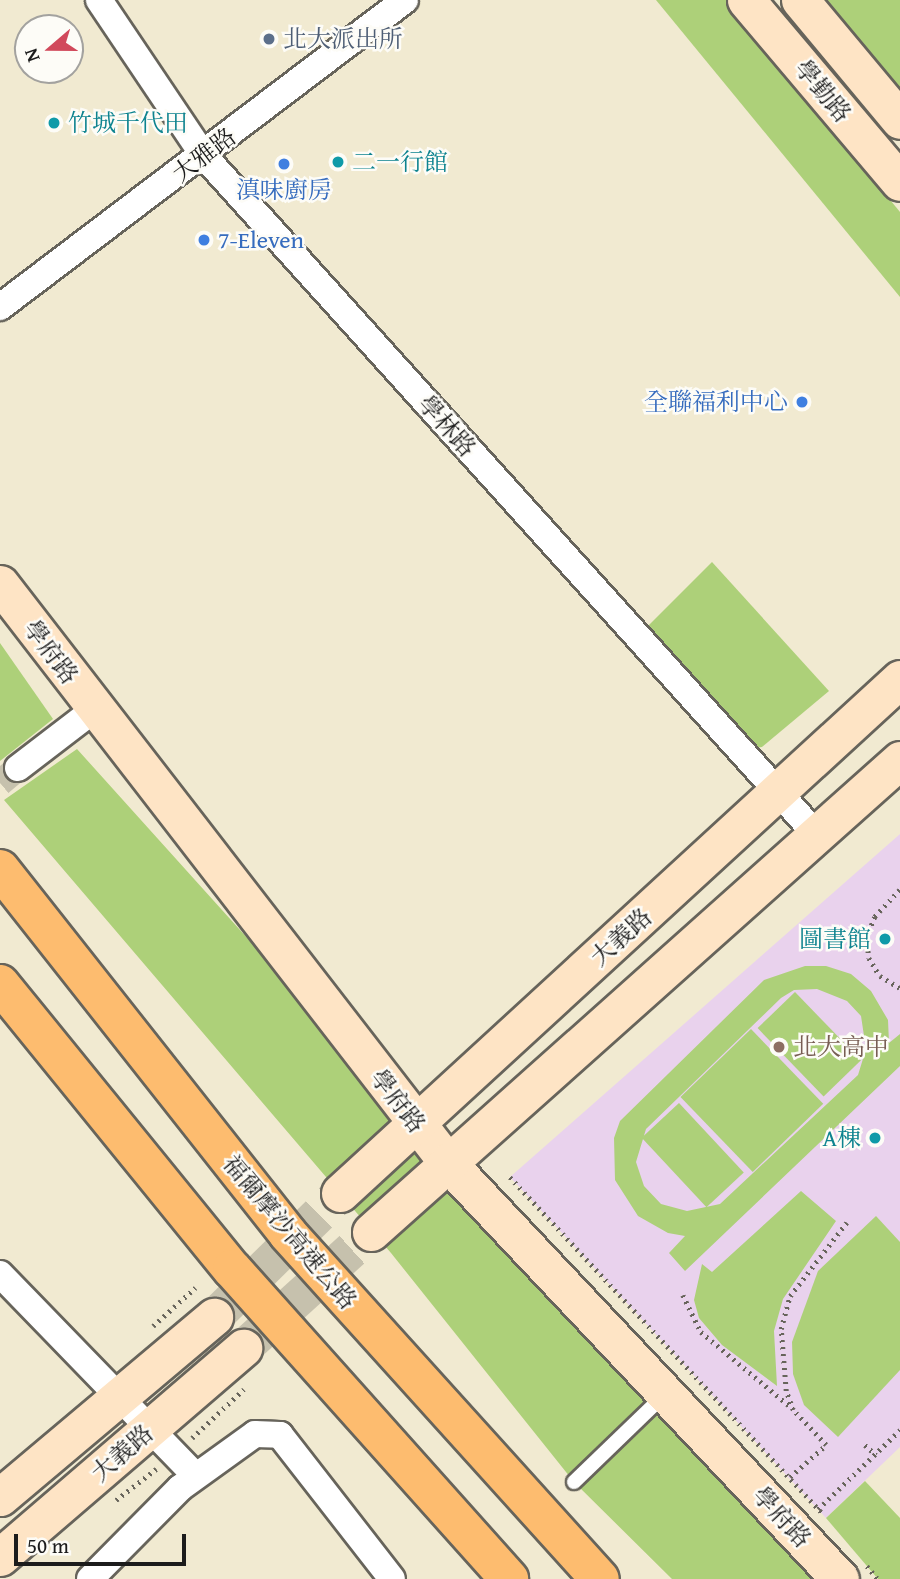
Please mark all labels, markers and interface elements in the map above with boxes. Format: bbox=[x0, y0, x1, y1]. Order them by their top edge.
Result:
north arrow bbox=[14, 14, 84, 84]
place label: 北大派出所 bbox=[283, 25, 403, 53]
marker: 北大派出所 bbox=[261, 31, 277, 47]
text: N bbox=[16, 45, 46, 66]
street label: 學勤路 bbox=[789, 54, 857, 128]
place label: 竹城千代田 bbox=[68, 109, 188, 137]
marker: 竹城千代田 bbox=[46, 115, 62, 131]
street label: 大雅路 bbox=[167, 122, 241, 188]
place label: 二一行館 bbox=[352, 148, 448, 176]
marker: 二一行館 bbox=[330, 154, 346, 170]
marker: 滇味廚房 bbox=[276, 156, 292, 172]
place label: 滇味廚房 bbox=[236, 176, 332, 204]
place label: 7-Eleven bbox=[218, 226, 304, 254]
marker: 7-Eleven bbox=[196, 232, 212, 248]
place label: 全聯福利中心 bbox=[644, 388, 788, 416]
street label: 學林路 bbox=[412, 390, 482, 462]
marker: 全聯福利中心 bbox=[794, 394, 810, 410]
street label: 學府路 bbox=[18, 615, 84, 689]
street label: 大義路 bbox=[585, 902, 657, 972]
place label: 圖書館 bbox=[799, 925, 871, 953]
marker: 圖書館 bbox=[877, 931, 893, 947]
place label: 北大高中 bbox=[793, 1033, 889, 1061]
marker: 北大高中 bbox=[771, 1039, 787, 1055]
street label: 學府路 bbox=[364, 1064, 432, 1138]
place label: A棟 bbox=[822, 1124, 861, 1152]
marker: A棟 bbox=[867, 1130, 883, 1146]
street label: 福爾摩沙高速公路 bbox=[217, 1149, 363, 1315]
street label: 大義路 bbox=[85, 1419, 159, 1487]
street label: 學府路 bbox=[747, 1481, 817, 1553]
scale bar bbox=[18, 1520, 189, 1564]
text: 50 m bbox=[27, 1530, 69, 1561]

